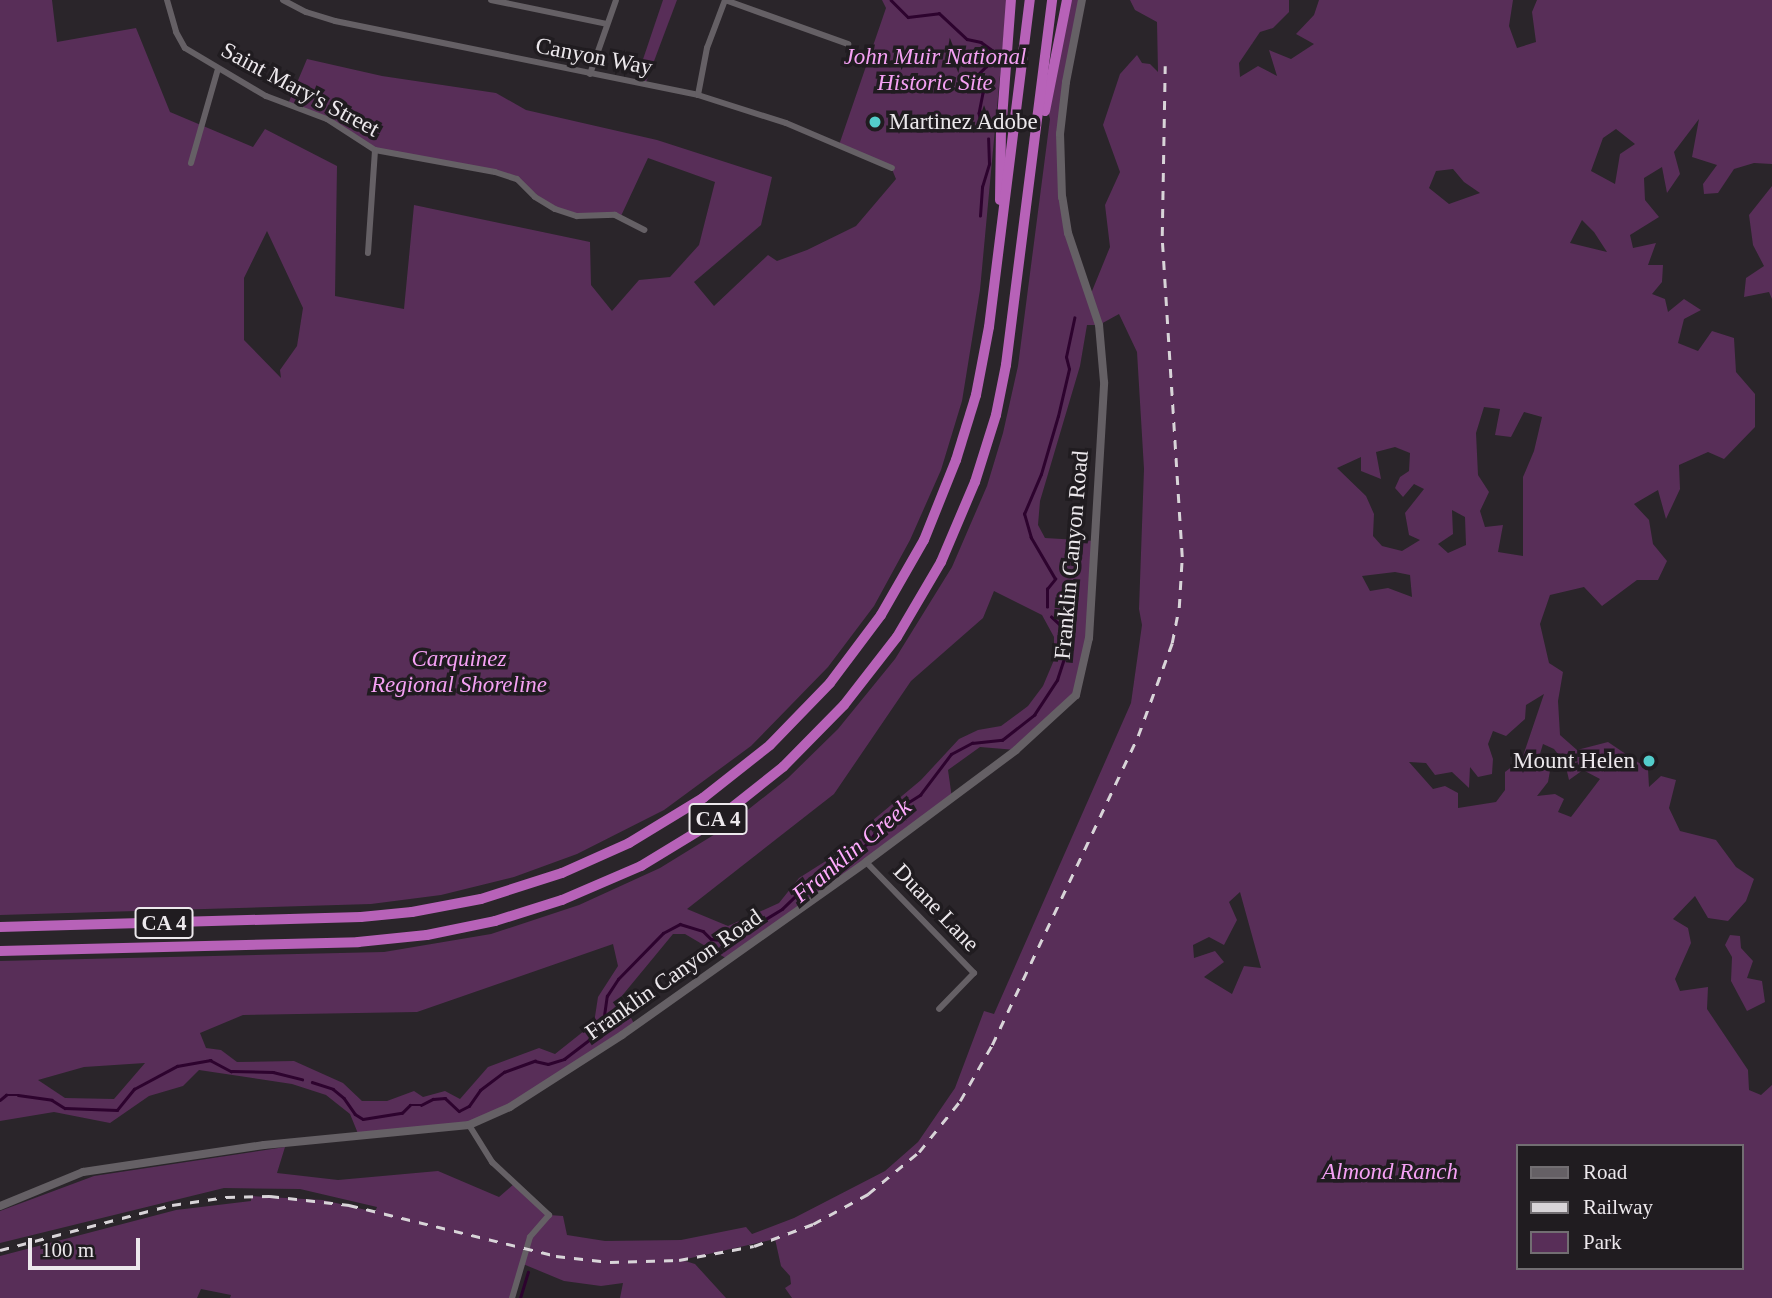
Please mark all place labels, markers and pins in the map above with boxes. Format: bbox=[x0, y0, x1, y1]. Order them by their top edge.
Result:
place label: Martinez Adobe bbox=[889, 108, 1039, 136]
marker: Martinez Adobe bbox=[867, 114, 883, 130]
place label: Mount Helen bbox=[1513, 747, 1635, 775]
marker: Mount Helen bbox=[1641, 753, 1657, 769]

